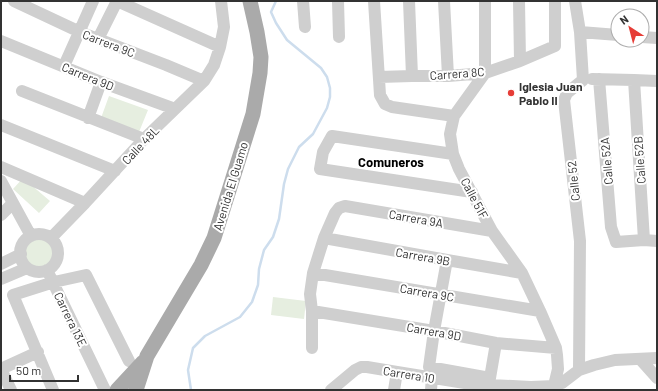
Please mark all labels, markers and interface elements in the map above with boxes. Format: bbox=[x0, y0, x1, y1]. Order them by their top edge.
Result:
north arrow bbox=[610, 8, 650, 48]
text: N bbox=[617, 12, 631, 27]
street label: Carrera 9C bbox=[81, 27, 137, 59]
street label: Carrera 9D bbox=[60, 59, 116, 93]
street label: Carrera 8C bbox=[429, 64, 485, 82]
place label: Iglesia Juan Pablo II bbox=[519, 79, 582, 107]
marker: Iglesia Juan Pablo II bbox=[506, 88, 516, 98]
street label: Calle 48L bbox=[119, 123, 162, 167]
street label: Calle 52B bbox=[630, 136, 648, 184]
street label: Calle 52A bbox=[597, 137, 615, 185]
street label: Avenida El Guamo bbox=[210, 140, 250, 232]
district label: Comuneros bbox=[358, 154, 424, 170]
street label: Calle 52 bbox=[564, 160, 582, 202]
street label: Calle 51F bbox=[458, 175, 492, 221]
street label: Carrera 9A bbox=[388, 206, 444, 230]
street label: Carrera 9B bbox=[395, 244, 451, 268]
street label: Carrera 9C bbox=[399, 280, 455, 304]
street label: Carrera 13E bbox=[52, 289, 90, 349]
street label: Carrera 9D bbox=[406, 319, 462, 343]
scale bar bbox=[10, 357, 78, 383]
text: 50 m bbox=[16, 363, 41, 377]
street label: Carrera 10 bbox=[382, 363, 436, 385]

